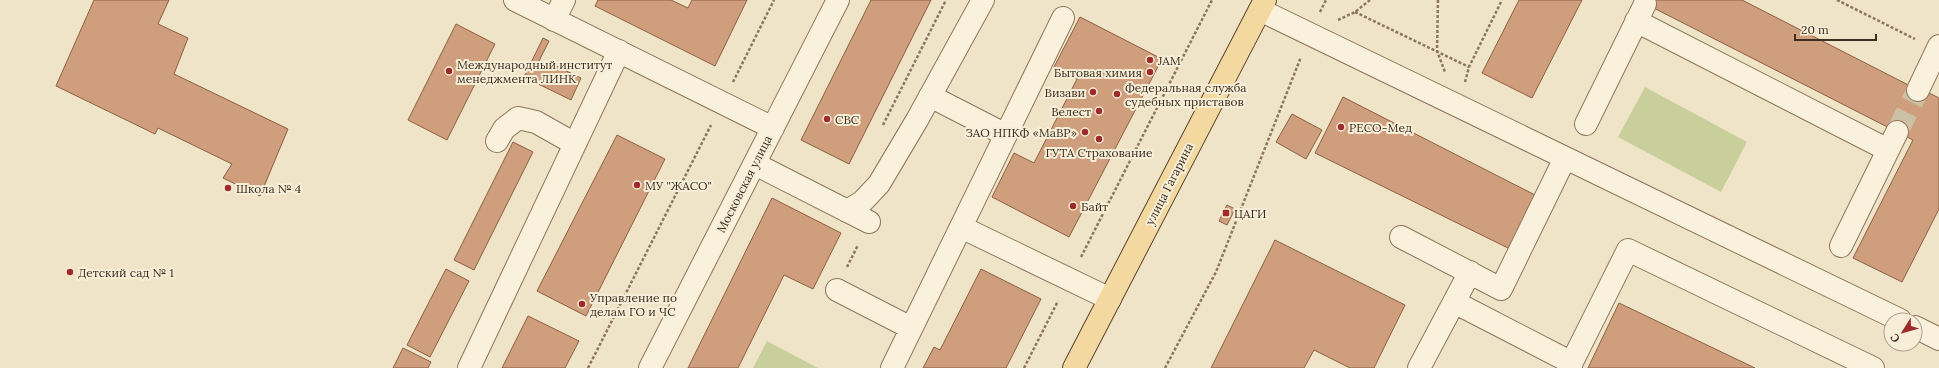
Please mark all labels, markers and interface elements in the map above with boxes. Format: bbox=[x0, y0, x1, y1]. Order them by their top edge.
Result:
scale bar bbox=[1795, 16, 1876, 42]
text: 20 m bbox=[1801, 22, 1829, 37]
place label: JAM bbox=[1157, 53, 1181, 68]
marker: JAM bbox=[1145, 55, 1155, 65]
place label: Международный институт менеджмента ЛИНК bbox=[457, 57, 612, 86]
place label: Бытовая химия bbox=[1054, 65, 1142, 80]
marker: Международный институт менеджмента ЛИНК bbox=[444, 66, 454, 76]
marker: Бытовая химия bbox=[1145, 67, 1155, 77]
place label: Федеральная служба судебных приставов bbox=[1125, 80, 1247, 109]
place label: Визави bbox=[1045, 85, 1085, 100]
marker: Визави bbox=[1088, 87, 1098, 97]
marker: Федеральная служба судебных приставов bbox=[1112, 89, 1122, 99]
place label: Велест bbox=[1051, 104, 1091, 119]
marker: Велест bbox=[1094, 106, 1104, 116]
place label: СВС bbox=[835, 112, 860, 127]
marker: СВС bbox=[822, 114, 832, 124]
place label: РЕСО-Мед bbox=[1349, 120, 1412, 135]
marker: РЕСО-Мед bbox=[1336, 122, 1346, 132]
place label: ЗАО НПКФ «МаВР» bbox=[966, 125, 1077, 140]
marker: ЗАО НПКФ «МаВР» bbox=[1080, 127, 1090, 137]
street label: Московская улица bbox=[713, 133, 775, 235]
marker: ГУТА Страхование bbox=[1094, 134, 1104, 144]
street label: улица Гагарина bbox=[1142, 140, 1196, 228]
place label: ГУТА Страхование bbox=[1046, 145, 1153, 160]
place label: МУ "ЖАСО" bbox=[645, 178, 712, 193]
marker: МУ "ЖАСО" bbox=[632, 180, 642, 190]
place label: Школа № 4 bbox=[236, 181, 302, 196]
marker: Школа № 4 bbox=[223, 183, 233, 193]
place label: Байт bbox=[1081, 199, 1108, 214]
marker: Байт bbox=[1068, 201, 1078, 211]
place label: ЦАГИ bbox=[1234, 206, 1267, 221]
marker: ЦАГИ bbox=[1221, 208, 1231, 218]
place label: Детский сад № 1 bbox=[78, 265, 174, 280]
marker: Детский сад № 1 bbox=[65, 267, 75, 277]
place label: Управление по делам ГО и ЧС bbox=[589, 290, 677, 319]
marker: Управление по делам ГО и ЧС bbox=[577, 299, 587, 309]
north arrow bbox=[1883, 312, 1923, 352]
text: С bbox=[1887, 330, 1903, 345]

